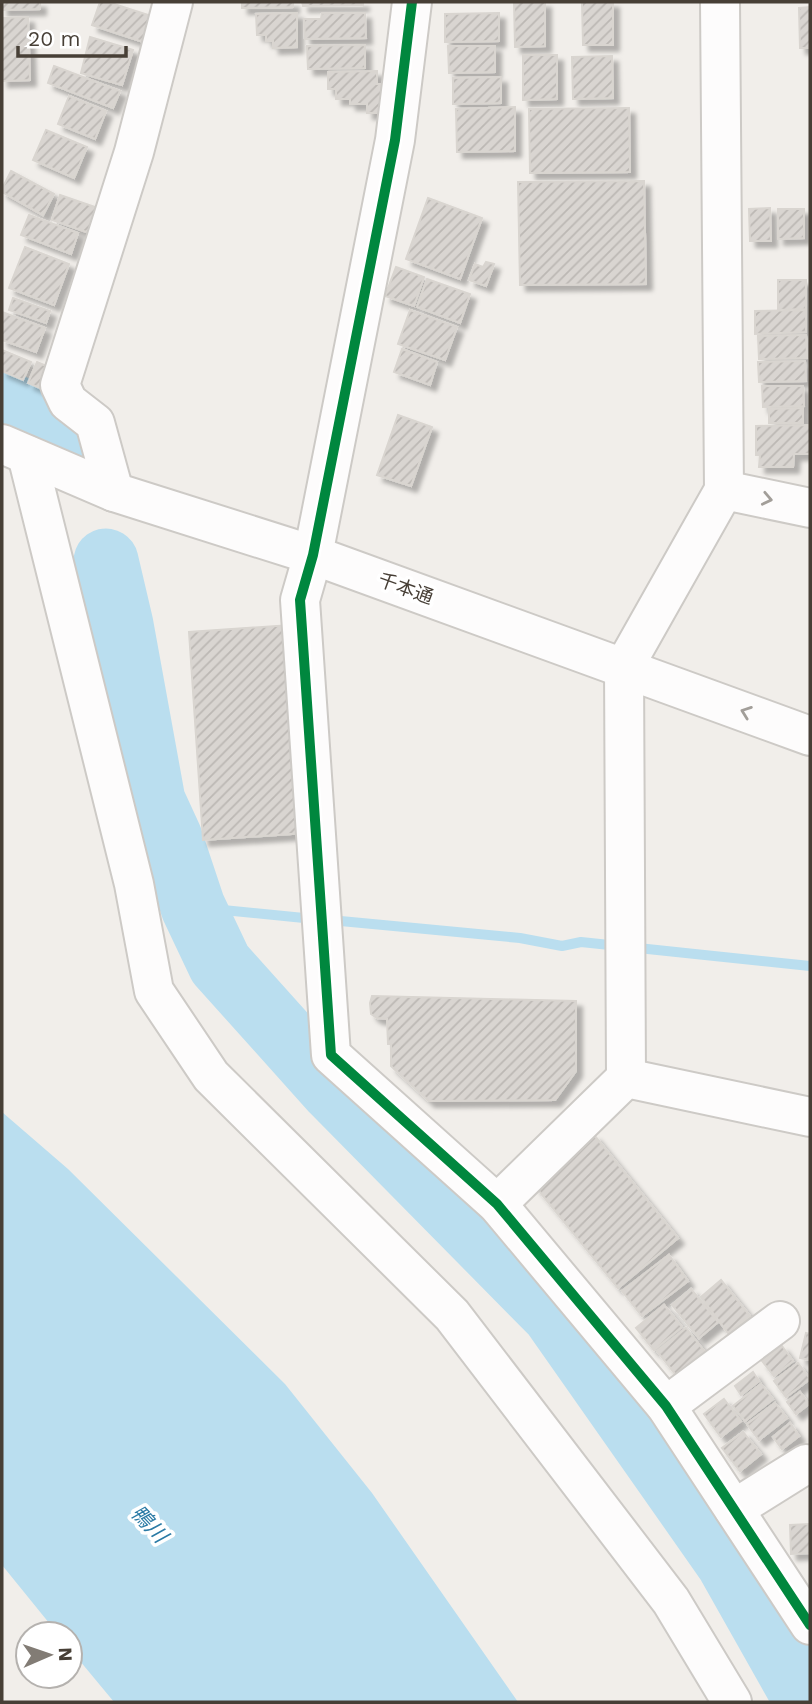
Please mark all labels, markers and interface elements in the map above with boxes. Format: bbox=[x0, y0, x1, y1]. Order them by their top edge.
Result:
scale bar bbox=[18, 14, 126, 58]
text: 20 m bbox=[28, 26, 80, 51]
one-way arrow bbox=[761, 491, 773, 506]
street label: 千本通 bbox=[375, 568, 437, 609]
one-way arrow bbox=[741, 706, 753, 720]
water label: 鴨川 bbox=[126, 1500, 174, 1549]
north arrow bbox=[14, 1620, 84, 1690]
text: N bbox=[54, 1647, 77, 1662]

